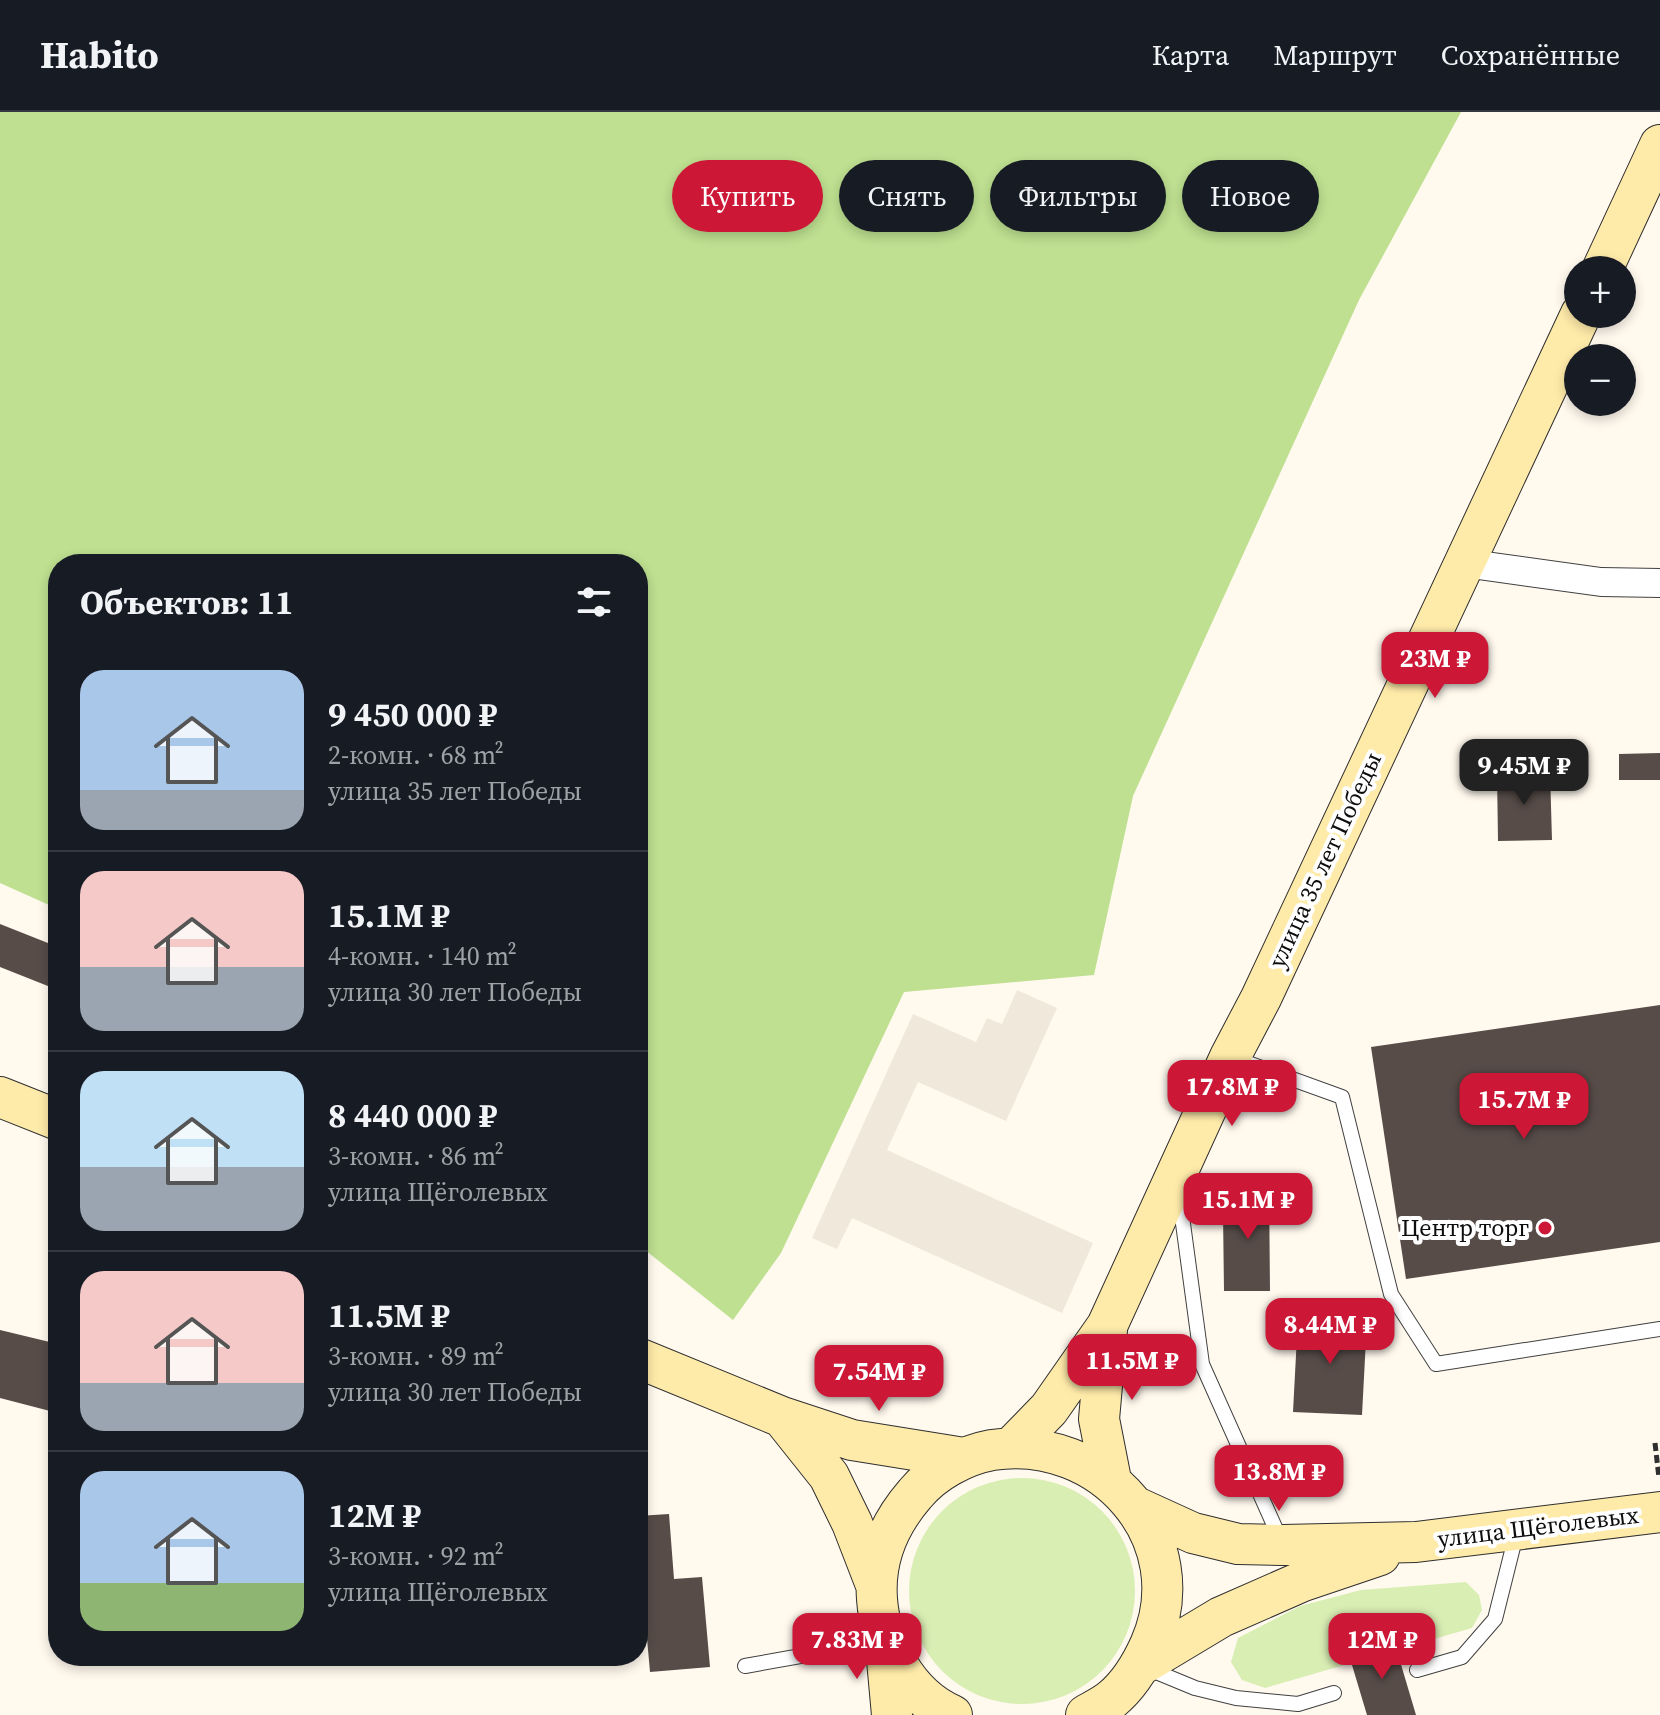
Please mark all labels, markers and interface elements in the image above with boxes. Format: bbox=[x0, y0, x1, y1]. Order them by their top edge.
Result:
text: Habito bbox=[40, 29, 159, 81]
text: Карта bbox=[1152, 36, 1229, 74]
text: Маршрут bbox=[1273, 36, 1397, 74]
text: Сохранённые bbox=[1441, 36, 1620, 74]
chip: Купить bbox=[672, 160, 823, 232]
chip: Снять bbox=[839, 160, 974, 232]
chip: Фильтры bbox=[990, 160, 1166, 232]
chip: Новое bbox=[1182, 160, 1319, 232]
map controls bbox=[1564, 256, 1636, 416]
button: + bbox=[1564, 256, 1636, 328]
button: − bbox=[1564, 344, 1636, 416]
text: Объектов: 11 bbox=[80, 579, 294, 625]
icon: filters bbox=[572, 580, 616, 624]
pin: 23M ₽ bbox=[1379, 632, 1491, 700]
text: 23M ₽ bbox=[1399, 640, 1471, 676]
text: 9 450 000 ₽ bbox=[328, 691, 497, 737]
icon: home bbox=[144, 702, 240, 798]
text: 2-комн. · 68 m² bbox=[328, 737, 504, 773]
pin: 9.45M ₽ bbox=[1450, 739, 1598, 807]
street label: улица 35 лет Победы bbox=[1260, 747, 1389, 973]
text: 9.45M ₽ bbox=[1477, 747, 1571, 783]
text: улица 35 лет Победы bbox=[328, 773, 582, 809]
text: 15.1M ₽ bbox=[328, 892, 450, 938]
icon: home bbox=[144, 903, 240, 999]
text: 4-комн. · 140 m² bbox=[328, 938, 517, 974]
text: улица 30 лет Победы bbox=[328, 974, 582, 1010]
pin: 17.8M ₽ bbox=[1158, 1060, 1306, 1128]
text: 17.8M ₽ bbox=[1185, 1068, 1279, 1104]
pin: 15.7M ₽ bbox=[1450, 1073, 1598, 1141]
text: 15.7M ₽ bbox=[1477, 1081, 1571, 1117]
text: 8 440 000 ₽ bbox=[328, 1092, 497, 1138]
icon: home bbox=[144, 1103, 240, 1199]
text: 3-комн. · 86 m² bbox=[328, 1138, 504, 1174]
pin: 15.1M ₽ bbox=[1174, 1173, 1322, 1241]
text: улица Щёголевых bbox=[328, 1174, 547, 1210]
text: 15.1M ₽ bbox=[1201, 1181, 1295, 1217]
place label: Центр торг bbox=[1401, 1211, 1529, 1244]
marker: Центр торг bbox=[1536, 1219, 1554, 1237]
text: 11.5M ₽ bbox=[328, 1292, 450, 1338]
pin: 8.44M ₽ bbox=[1256, 1298, 1404, 1366]
icon: home bbox=[144, 1303, 240, 1399]
text: 8.44M ₽ bbox=[1283, 1306, 1377, 1342]
pin: 11.5M ₽ bbox=[1058, 1334, 1206, 1402]
text: 3-комн. · 89 m² bbox=[328, 1338, 504, 1374]
text: 11.5M ₽ bbox=[1085, 1342, 1179, 1378]
pin: 7.54M ₽ bbox=[805, 1345, 953, 1413]
text: 7.54M ₽ bbox=[832, 1353, 926, 1389]
text: улица 30 лет Победы bbox=[328, 1374, 582, 1410]
pin: 13.8M ₽ bbox=[1205, 1445, 1353, 1513]
text: 13.8M ₽ bbox=[1232, 1453, 1326, 1489]
text: 12M ₽ bbox=[328, 1492, 421, 1538]
street label: улица Щёголевых bbox=[1435, 1498, 1641, 1555]
icon: home bbox=[144, 1503, 240, 1599]
text: 3-комн. · 92 m² bbox=[328, 1538, 504, 1574]
text: улица Щёголевых bbox=[328, 1574, 547, 1610]
pin: 7.83M ₽ bbox=[783, 1613, 931, 1681]
pin: 12M ₽ bbox=[1326, 1613, 1438, 1681]
text: 7.83M ₽ bbox=[810, 1621, 904, 1657]
text: 12M ₽ bbox=[1346, 1621, 1418, 1657]

